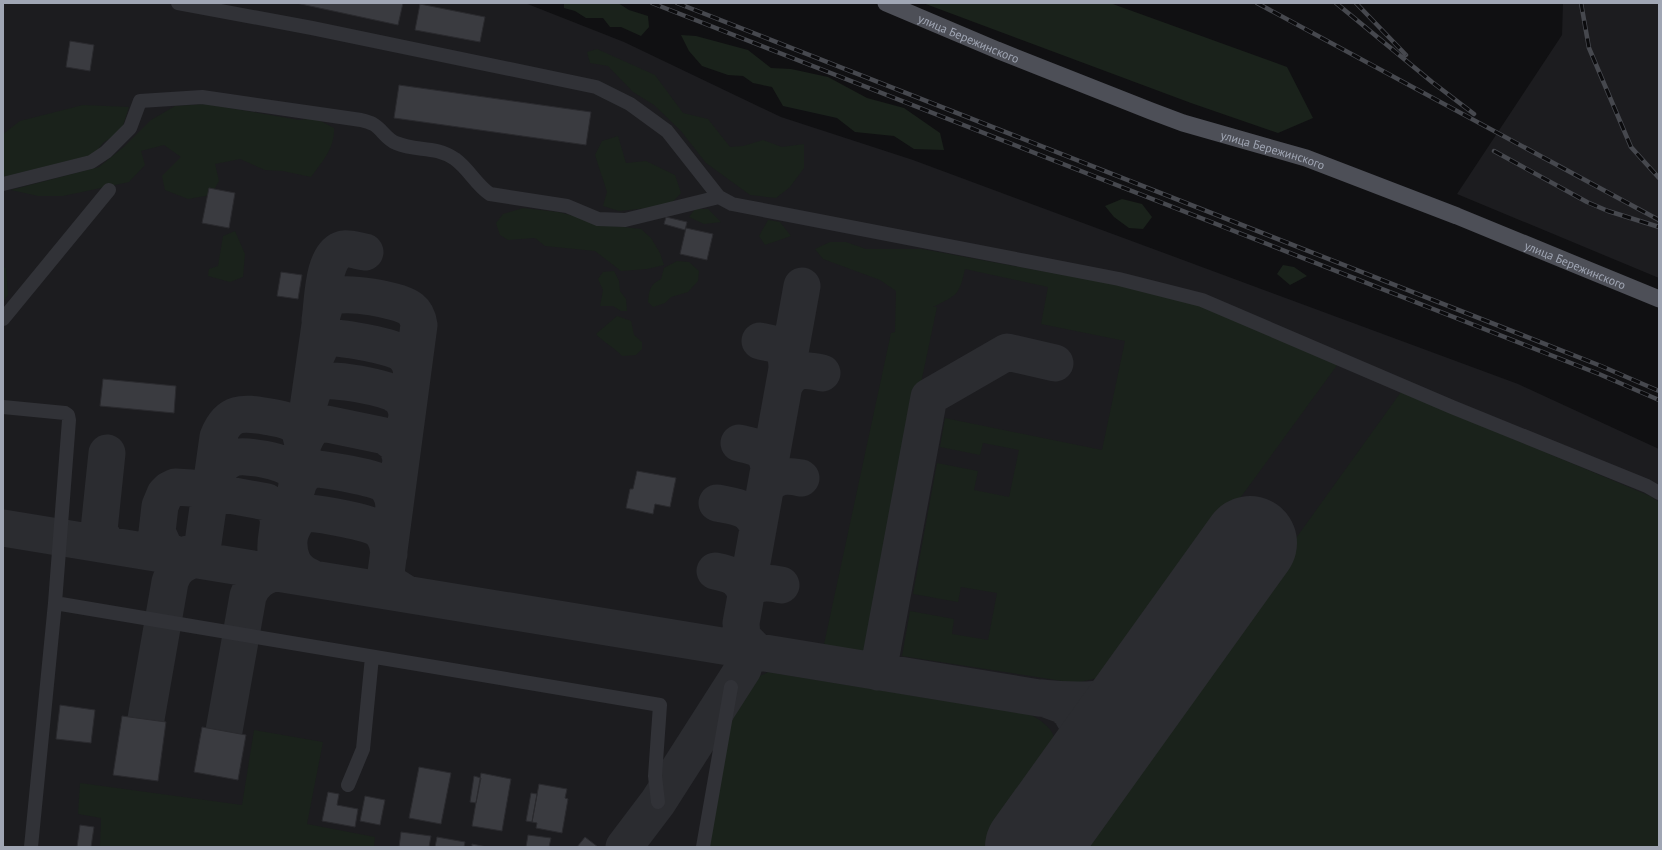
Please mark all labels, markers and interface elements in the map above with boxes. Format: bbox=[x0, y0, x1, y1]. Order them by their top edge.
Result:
street label: улица Бережинского bbox=[916, 10, 1022, 66]
street label: улица Бережинского bbox=[1219, 127, 1327, 172]
street label: улица Бережинского bbox=[1523, 237, 1628, 292]

